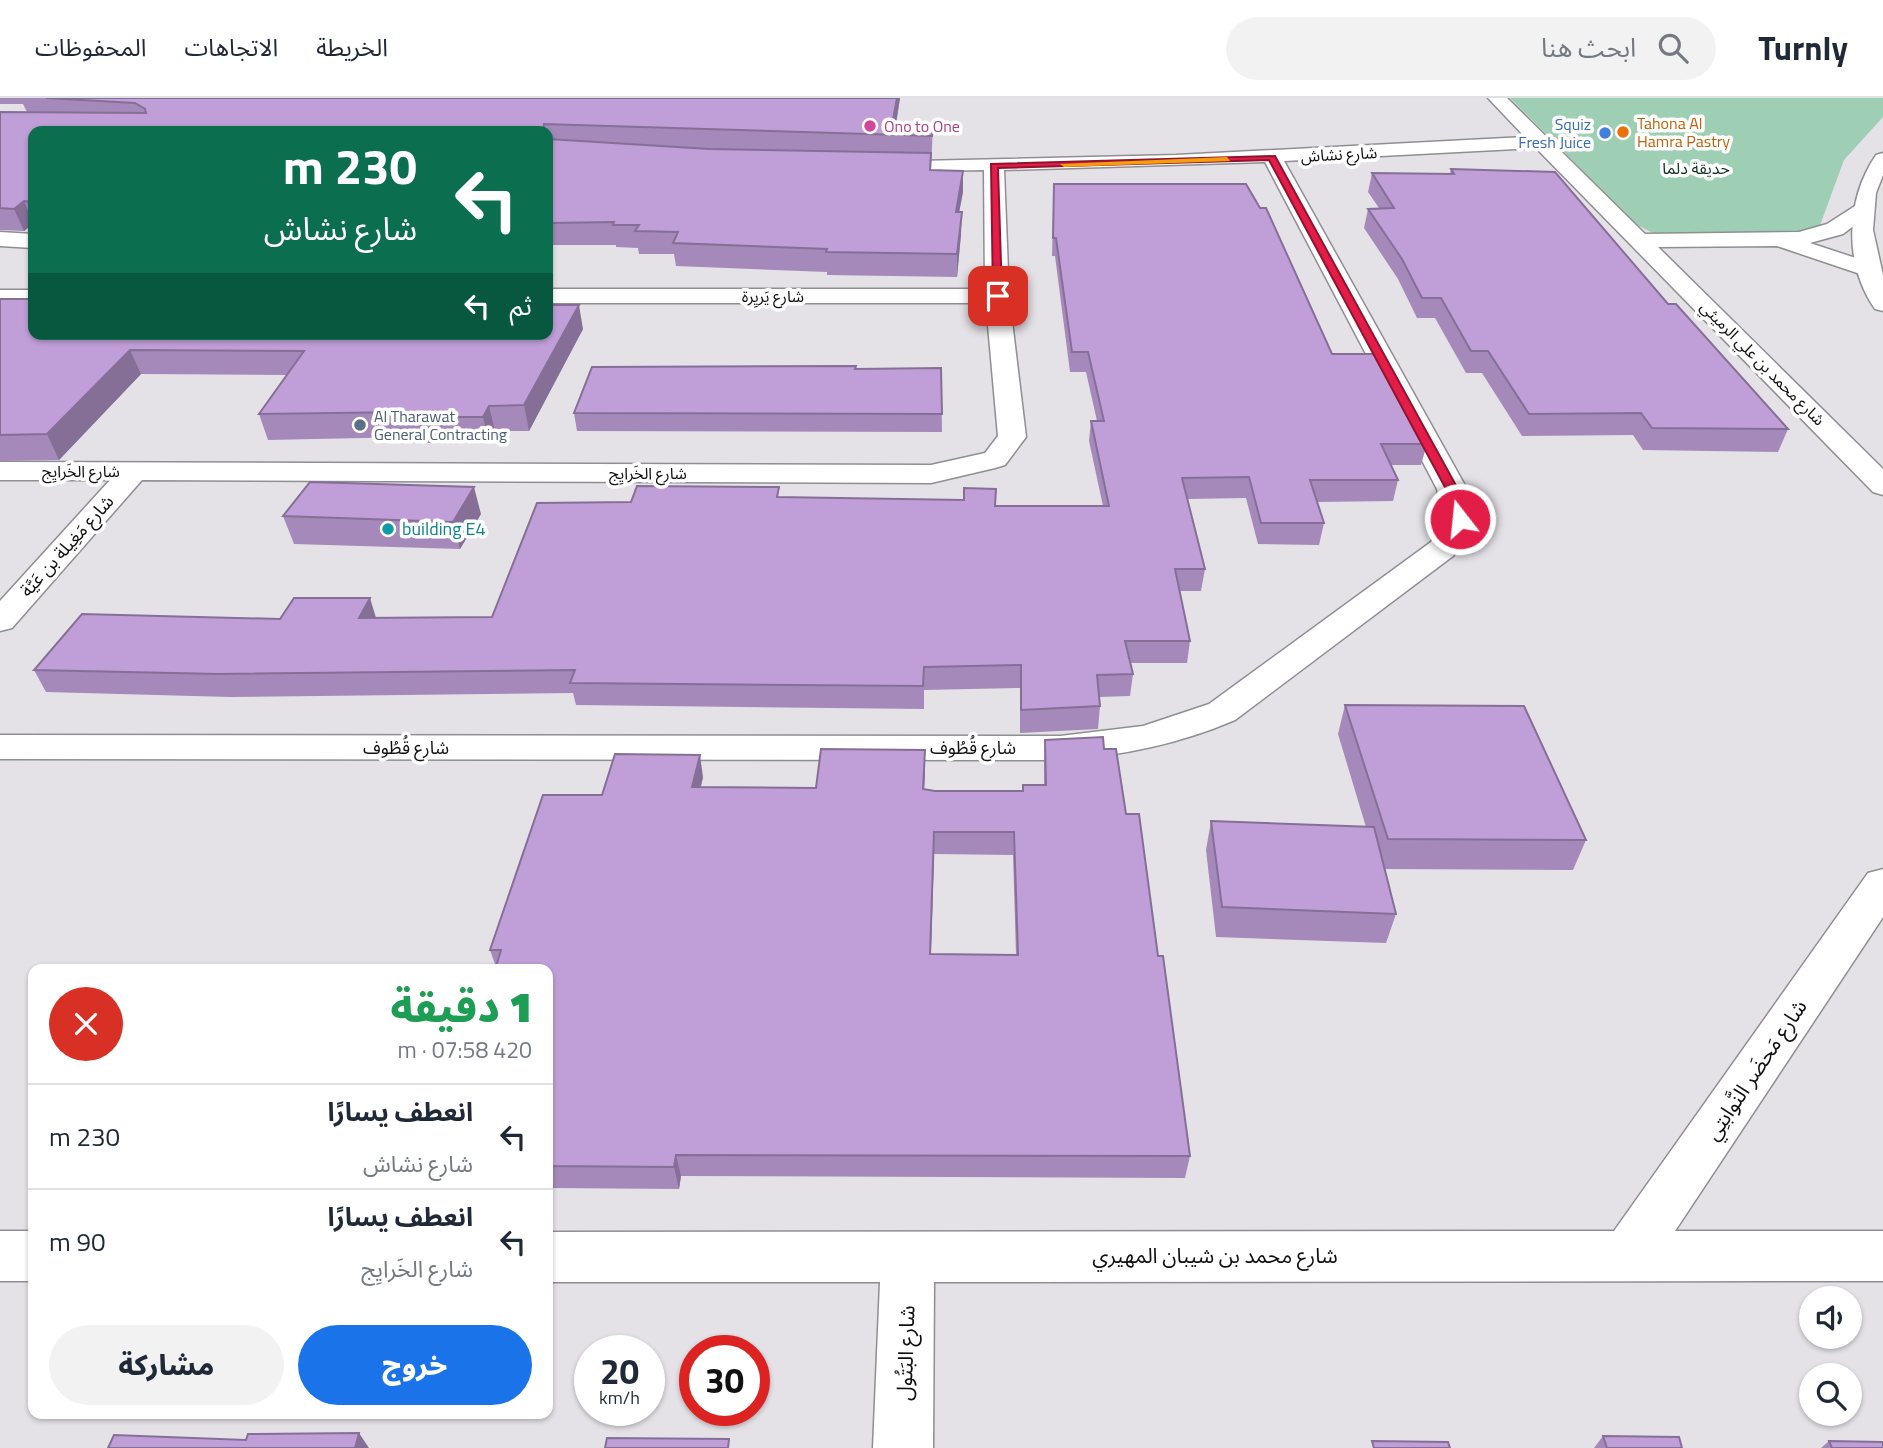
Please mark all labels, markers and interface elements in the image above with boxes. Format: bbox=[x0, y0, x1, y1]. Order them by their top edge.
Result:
search box bbox=[1226, 17, 1716, 80]
text: Turnly bbox=[1758, 23, 1848, 73]
text: ابحث هنا bbox=[1541, 28, 1636, 67]
text: المحفوظات bbox=[35, 29, 146, 65]
text: الاتجاهات bbox=[184, 29, 278, 65]
text: الخريطة bbox=[316, 29, 388, 65]
icon: search bbox=[1654, 29, 1692, 67]
place label: Tahona Al Hamra Pastry bbox=[1637, 111, 1730, 153]
place label: Squiz Fresh Juice bbox=[1518, 112, 1591, 154]
place label: Ono to One bbox=[884, 114, 960, 138]
marker: Ono to One bbox=[862, 118, 878, 134]
marker: Tahona Al Hamra Pastry bbox=[1615, 124, 1631, 140]
marker: Squiz Fresh Juice bbox=[1597, 125, 1613, 141]
text: 230 m bbox=[283, 128, 417, 203]
street label: شارع نشاش bbox=[1300, 140, 1378, 169]
icon: left bbox=[441, 154, 532, 245]
park label: حديقة دلما bbox=[1662, 156, 1730, 180]
text: شارع نشاش bbox=[264, 204, 417, 252]
pin bbox=[968, 266, 1028, 326]
icon: arrive bbox=[979, 277, 1017, 315]
street label: شارع يَريِرة bbox=[742, 284, 804, 309]
text: ثم bbox=[510, 286, 532, 325]
icon: left bbox=[458, 287, 496, 325]
street label: شارع محمد بن علي الرميثي bbox=[1694, 295, 1831, 432]
place label: Al Tharawat General Contracting bbox=[374, 404, 507, 446]
marker: Al Tharawat General Contracting bbox=[352, 417, 368, 433]
street label: شارع الخَرايِج bbox=[42, 459, 120, 484]
street label: شارع الخَرايِج bbox=[609, 461, 687, 486]
position arrow bbox=[1423, 482, 1497, 556]
street label: شارع مَغِيلة بن عَيَّة bbox=[13, 489, 121, 603]
place label: building E4 bbox=[402, 515, 486, 542]
marker: building E4 bbox=[380, 521, 396, 537]
street label: شارع قُطُوف bbox=[363, 734, 449, 762]
street label: شارع قُطُوف bbox=[930, 734, 1016, 762]
text: 1 دقيقة bbox=[390, 974, 532, 1038]
button: close bbox=[49, 987, 123, 1061]
street label: شارع مَحضَر النَّوابتِي bbox=[1696, 992, 1815, 1147]
text: 420 m · 07:58 bbox=[397, 1032, 532, 1067]
text: انعطف يسارًا bbox=[328, 1092, 473, 1131]
text: 230 m bbox=[49, 1117, 120, 1156]
icon: left bbox=[494, 1118, 532, 1156]
text: شارع نشاش bbox=[363, 1146, 473, 1181]
text: انعطف يسارًا bbox=[328, 1197, 473, 1236]
text: 90 m bbox=[49, 1222, 106, 1261]
icon: left bbox=[494, 1223, 532, 1261]
street label: شارع محمد بن شيبان المهيري bbox=[1092, 1239, 1338, 1272]
text: شارع الخَرايِج bbox=[361, 1251, 473, 1286]
map controls bbox=[1799, 1286, 1862, 1426]
button: sound bbox=[1799, 1286, 1862, 1349]
street label: شارع البَتُول bbox=[887, 1305, 923, 1401]
button: مشاركة bbox=[49, 1325, 284, 1405]
button: خروج bbox=[298, 1325, 532, 1405]
speed limit sign: 30 bbox=[679, 1335, 770, 1426]
text: 20 bbox=[600, 1344, 639, 1398]
button: search bbox=[1799, 1363, 1862, 1426]
text: km/h bbox=[599, 1384, 640, 1411]

